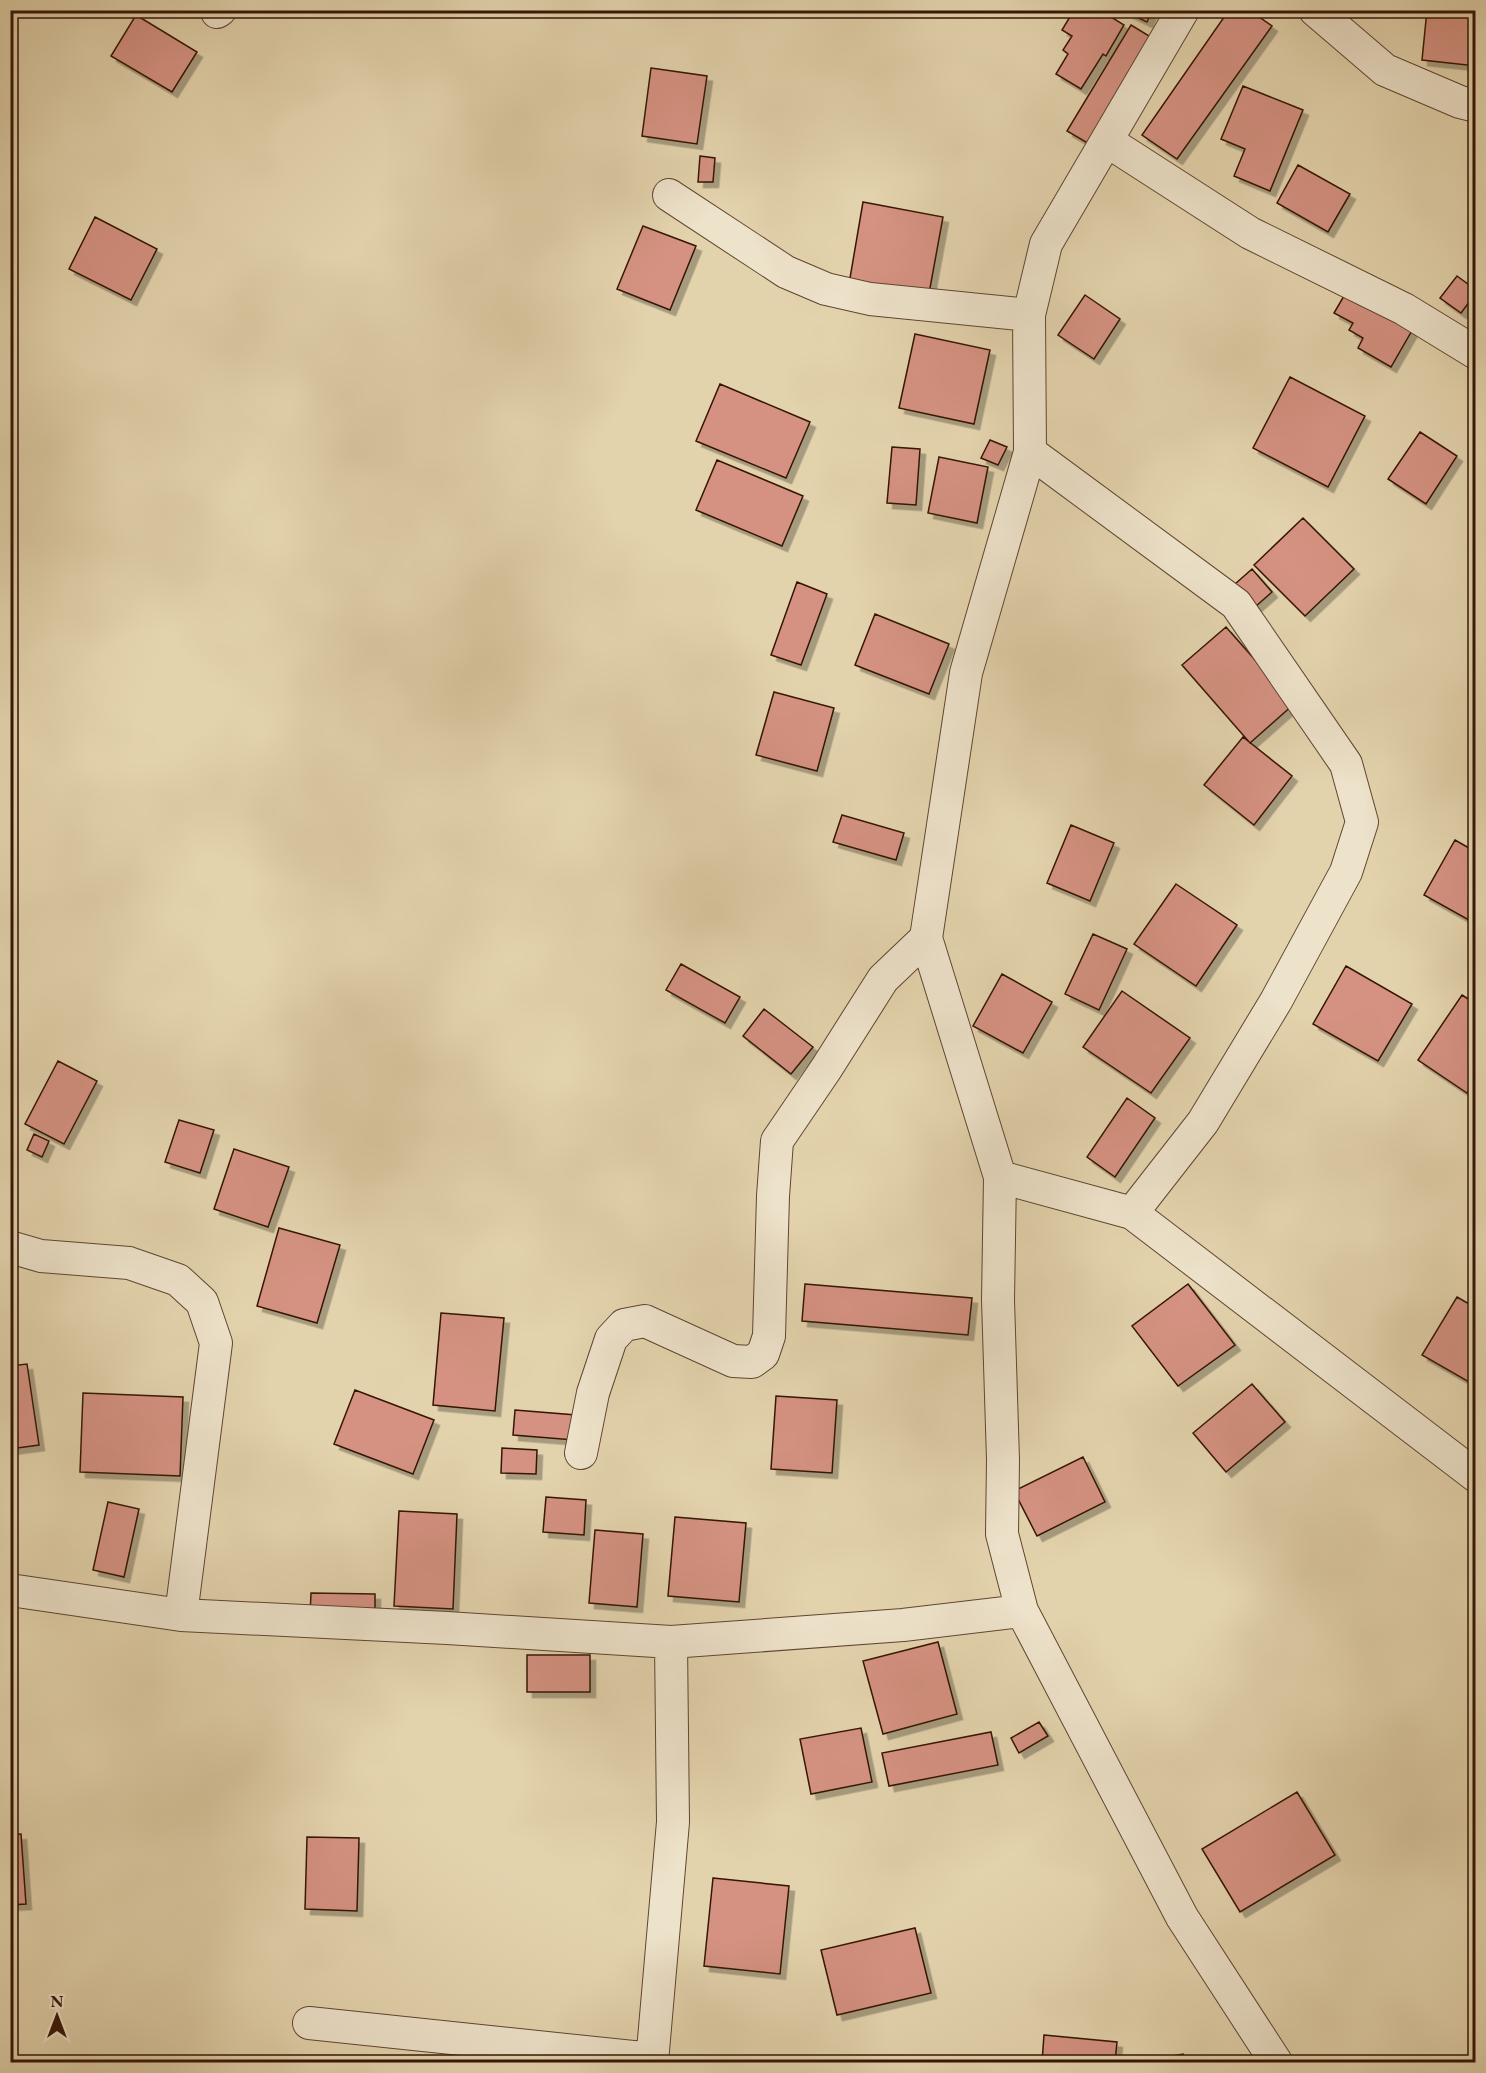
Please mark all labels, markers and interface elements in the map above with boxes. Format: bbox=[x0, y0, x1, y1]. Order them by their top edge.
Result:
north arrow bbox=[27, 1986, 87, 2046]
text: N bbox=[51, 1991, 64, 2012]

